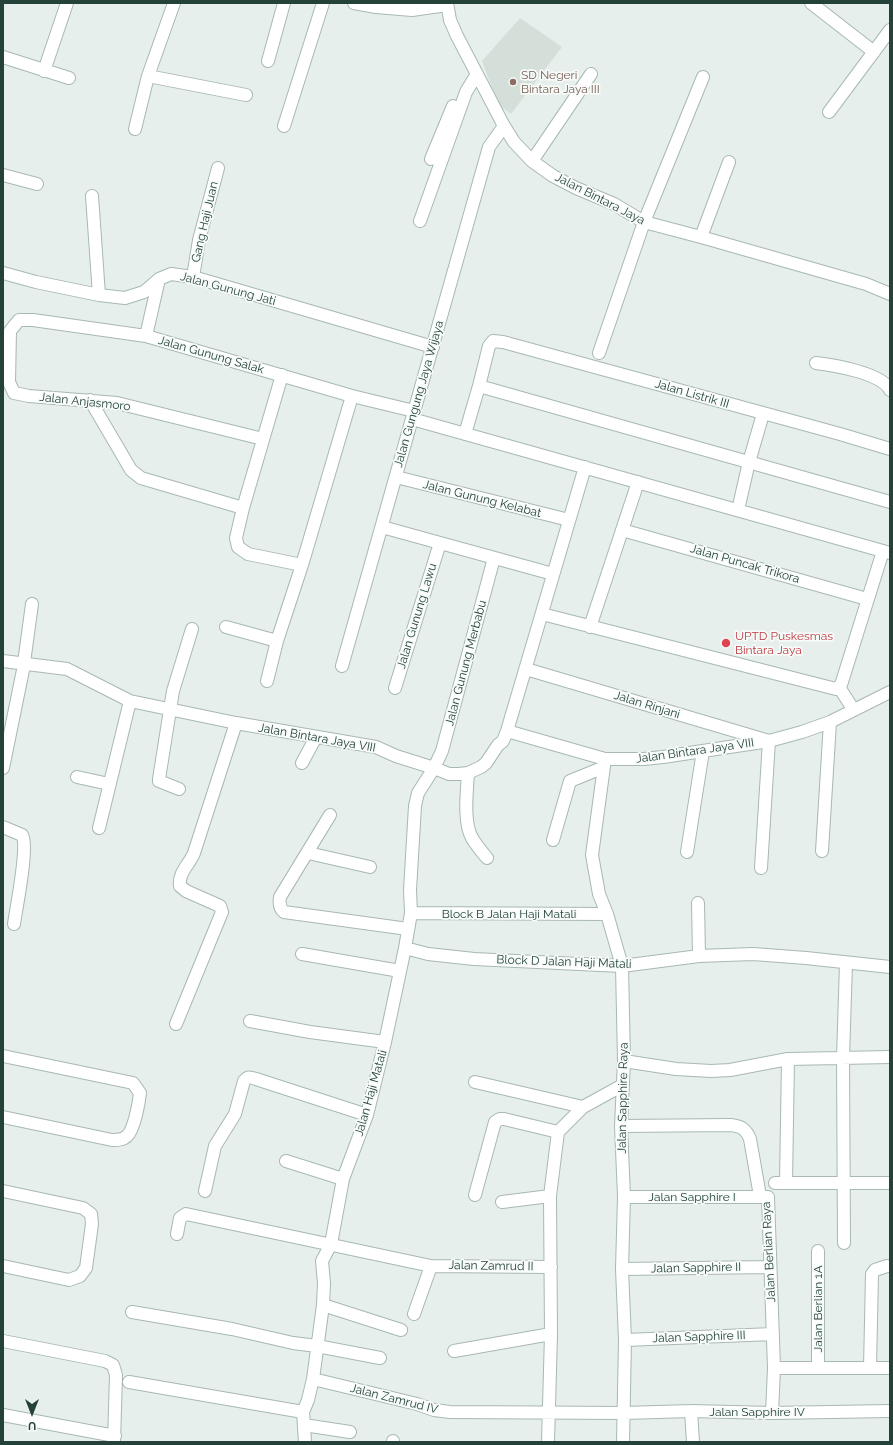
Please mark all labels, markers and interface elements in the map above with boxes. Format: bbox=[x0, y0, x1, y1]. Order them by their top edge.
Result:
place label: SD Negeri Bintara Jaya III bbox=[521, 68, 600, 96]
marker: SD Negeri Bintara Jaya III bbox=[508, 77, 518, 87]
street label: Jalan Bintara Jaya bbox=[553, 170, 647, 228]
street label: Gang Haji Juan bbox=[189, 180, 221, 264]
street label: Jalan Gunung Jati bbox=[179, 269, 277, 309]
street label: Jalan Gungung Jaya Wijaya bbox=[391, 319, 447, 469]
street label: Jalan Gunung Salak bbox=[156, 333, 266, 377]
street label: Jalan Listrik III bbox=[653, 377, 731, 411]
street label: Jalan Anjasmoro bbox=[39, 390, 131, 414]
street label: Jalan Gunung Kelabat bbox=[421, 477, 543, 521]
street label: Jalan Puncak Trikora bbox=[689, 541, 801, 587]
street label: Jalan Gunung Lawu bbox=[394, 561, 440, 671]
street label: Jalan Gunung Merbabu bbox=[442, 599, 490, 727]
place label: UPTD Puskesmas Bintara Jaya bbox=[735, 629, 833, 657]
marker: UPTD Puskesmas Bintara Jaya bbox=[720, 637, 732, 649]
street label: Jalan Rinjani bbox=[612, 688, 682, 722]
street label: Jalan Bintara Jaya VIII bbox=[257, 721, 377, 755]
street label: Jalan Bintara Jaya VIII bbox=[635, 736, 755, 766]
street label: Block B Jalan Haji Matali bbox=[442, 907, 576, 921]
street label: Block D Jalan Haji Matali bbox=[496, 952, 632, 972]
street label: Jalan Sapphire Raya bbox=[615, 1042, 631, 1154]
street label: Jalan Haji Matali bbox=[352, 1048, 390, 1138]
street label: Jalan Sapphire I bbox=[648, 1190, 736, 1204]
street label: Jalan Berlian Raya bbox=[759, 1201, 779, 1303]
street label: Jalan Zamrud II bbox=[448, 1258, 534, 1274]
street label: Jalan Sapphire II bbox=[651, 1260, 741, 1276]
street label: Jalan Berlian 1A bbox=[811, 1265, 825, 1353]
street label: Jalan Sapphire III bbox=[652, 1328, 746, 1346]
street label: Jalan Zamrud IV bbox=[349, 1381, 439, 1417]
north arrow bbox=[12, 1393, 52, 1433]
street label: Jalan Sapphire IV bbox=[709, 1405, 805, 1419]
text: U bbox=[28, 1419, 36, 1432]

